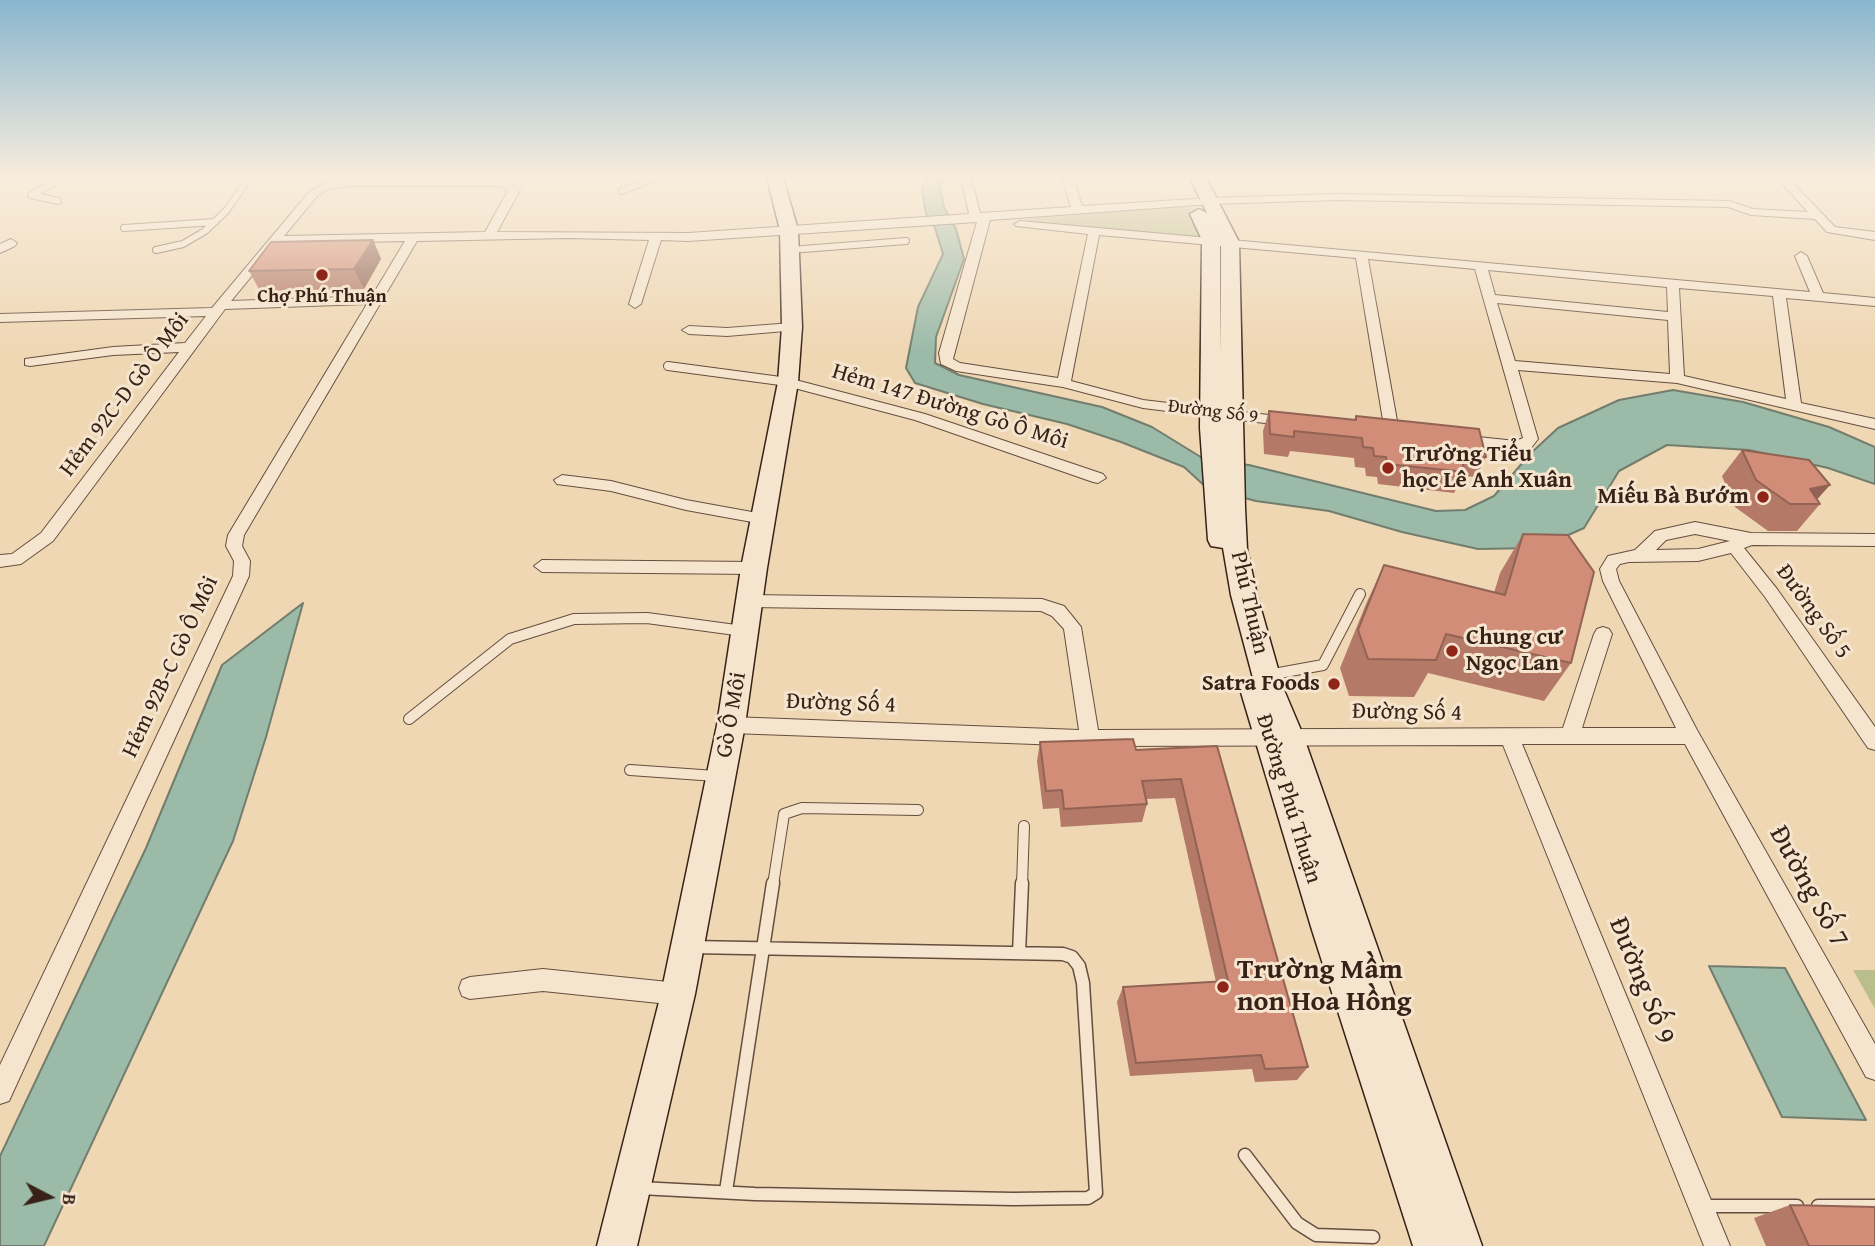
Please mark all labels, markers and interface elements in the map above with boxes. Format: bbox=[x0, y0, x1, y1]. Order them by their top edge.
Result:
marker: Chợ Phú Thuận bbox=[314, 267, 330, 283]
place label: Chợ Phú Thuận bbox=[257, 286, 387, 308]
street label: Hẻm 92C-D Gò Ô Môi bbox=[54, 308, 196, 482]
street label: Hẻm 147 Đường Gò Ô Môi bbox=[829, 358, 1071, 456]
street label: Đường Số 9 bbox=[1167, 395, 1259, 429]
place label: Trường Tiểu học Lê Anh Xuân bbox=[1402, 441, 1572, 495]
marker: Trường Tiểu học Lê Anh Xuân bbox=[1380, 460, 1396, 476]
place label: Miếu Bà Bướm bbox=[1598, 483, 1749, 511]
marker: Miếu Bà Bướm bbox=[1755, 489, 1771, 505]
street label: Phú Thuận bbox=[1224, 549, 1274, 657]
street label: Đường Số 5 bbox=[1770, 559, 1856, 665]
street label: Hẻm 92B-C Gò Ô Môi bbox=[117, 572, 225, 762]
place label: Chung cư Ngọc Lan bbox=[1466, 624, 1563, 678]
marker: Chung cư Ngọc Lan bbox=[1444, 643, 1460, 659]
street label: Gò Ô Môi bbox=[711, 670, 753, 760]
place label: Satra Foods bbox=[1202, 670, 1320, 698]
marker: Satra Foods bbox=[1326, 676, 1342, 692]
street label: Đường Số 4 bbox=[786, 688, 896, 720]
street label: Đường Số 4 bbox=[1352, 698, 1462, 728]
street label: Đường Phú Thuận bbox=[1249, 711, 1327, 887]
street label: Đường Số 7 bbox=[1761, 820, 1855, 954]
street label: Đường Số 9 bbox=[1600, 913, 1682, 1049]
place label: Trường Mầm non Hoa Hồng bbox=[1237, 954, 1412, 1020]
marker: Trường Mầm non Hoa Hồng bbox=[1215, 979, 1231, 995]
north arrow bbox=[14, 1162, 84, 1232]
text: B bbox=[55, 1192, 84, 1207]

